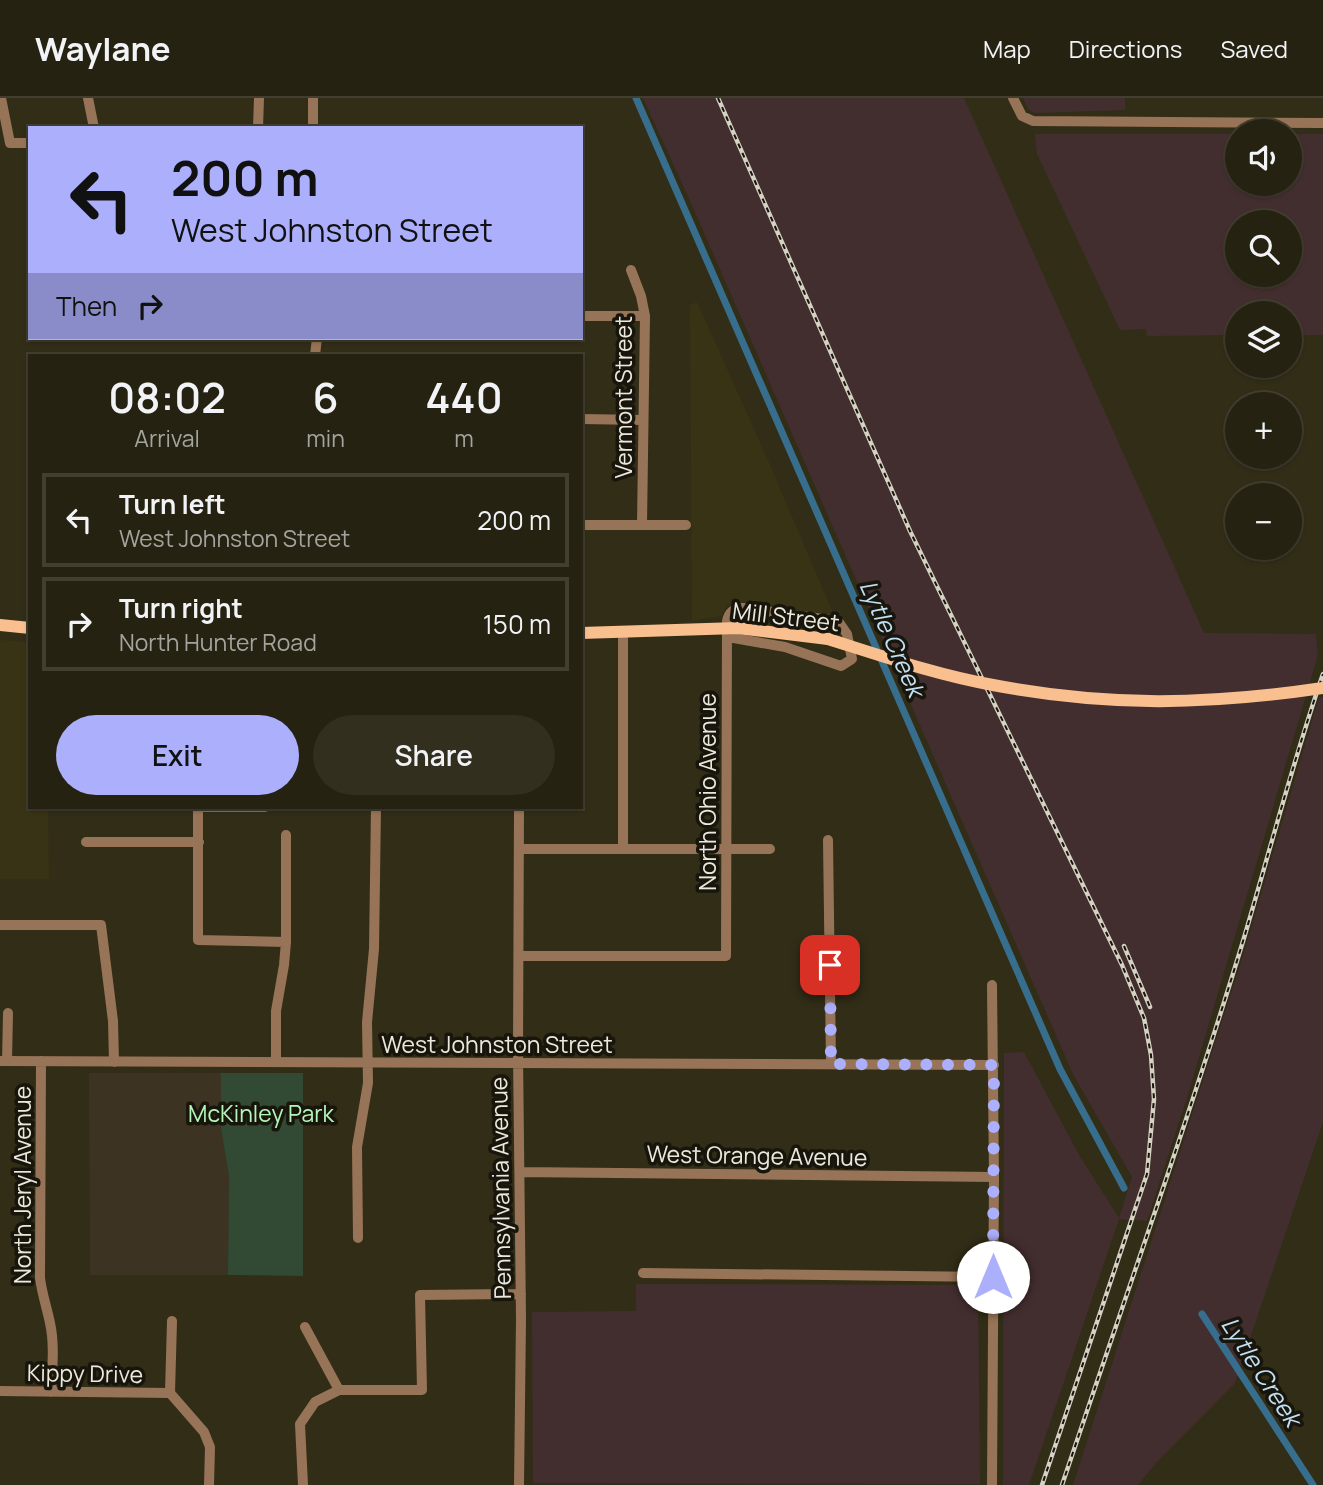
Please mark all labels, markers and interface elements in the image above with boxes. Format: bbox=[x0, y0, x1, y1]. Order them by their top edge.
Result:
text: Waylane bbox=[35, 26, 171, 71]
text: Map bbox=[983, 32, 1031, 65]
text: Directions bbox=[1069, 32, 1182, 65]
text: Saved bbox=[1220, 32, 1288, 65]
map controls bbox=[1225, 119, 1302, 560]
button: sound bbox=[1225, 119, 1302, 196]
text: 200 m bbox=[171, 144, 319, 211]
icon: left bbox=[56, 154, 147, 245]
text: West Johnston Street bbox=[171, 208, 493, 252]
button: search bbox=[1225, 210, 1302, 287]
icon: right bbox=[131, 287, 169, 325]
text: Then bbox=[56, 288, 117, 324]
button: layers bbox=[1225, 301, 1302, 378]
street label: Vermont Street bbox=[607, 316, 639, 478]
text: 08:02 bbox=[108, 368, 226, 426]
text: 6 bbox=[313, 368, 339, 426]
text: 440 bbox=[425, 368, 503, 426]
button: + bbox=[1225, 392, 1302, 469]
text: Arrival bbox=[134, 422, 200, 454]
text: min bbox=[306, 422, 345, 454]
text: m bbox=[454, 422, 474, 454]
button: − bbox=[1225, 483, 1302, 560]
text: Turn left bbox=[119, 486, 226, 522]
icon: left bbox=[60, 501, 98, 539]
text: 200 m bbox=[477, 502, 551, 538]
text: West Johnston Street bbox=[119, 522, 350, 554]
water label: Lytle Creek bbox=[853, 575, 935, 704]
text: Turn right bbox=[119, 590, 243, 626]
street label: Mill Street bbox=[731, 594, 841, 638]
icon: right bbox=[60, 605, 98, 643]
text: 150 m bbox=[483, 606, 551, 642]
text: North Hunter Road bbox=[119, 626, 317, 658]
street label: North Ohio Avenue bbox=[691, 693, 723, 891]
button: Exit bbox=[56, 715, 299, 795]
button: Share bbox=[313, 715, 555, 795]
pin bbox=[800, 935, 860, 995]
icon: arrive bbox=[811, 946, 849, 984]
street label: West Johnston Street bbox=[381, 1028, 613, 1060]
street label: Pennsylvania Avenue bbox=[482, 1077, 518, 1299]
street label: North Jeryl Avenue bbox=[6, 1086, 38, 1284]
park label: McKinley Park bbox=[188, 1097, 335, 1129]
street label: West Orange Avenue bbox=[646, 1137, 868, 1173]
position arrow bbox=[956, 1240, 1030, 1314]
water label: Lytle Creek bbox=[1214, 1310, 1311, 1435]
street label: Kippy Drive bbox=[27, 1356, 143, 1390]

